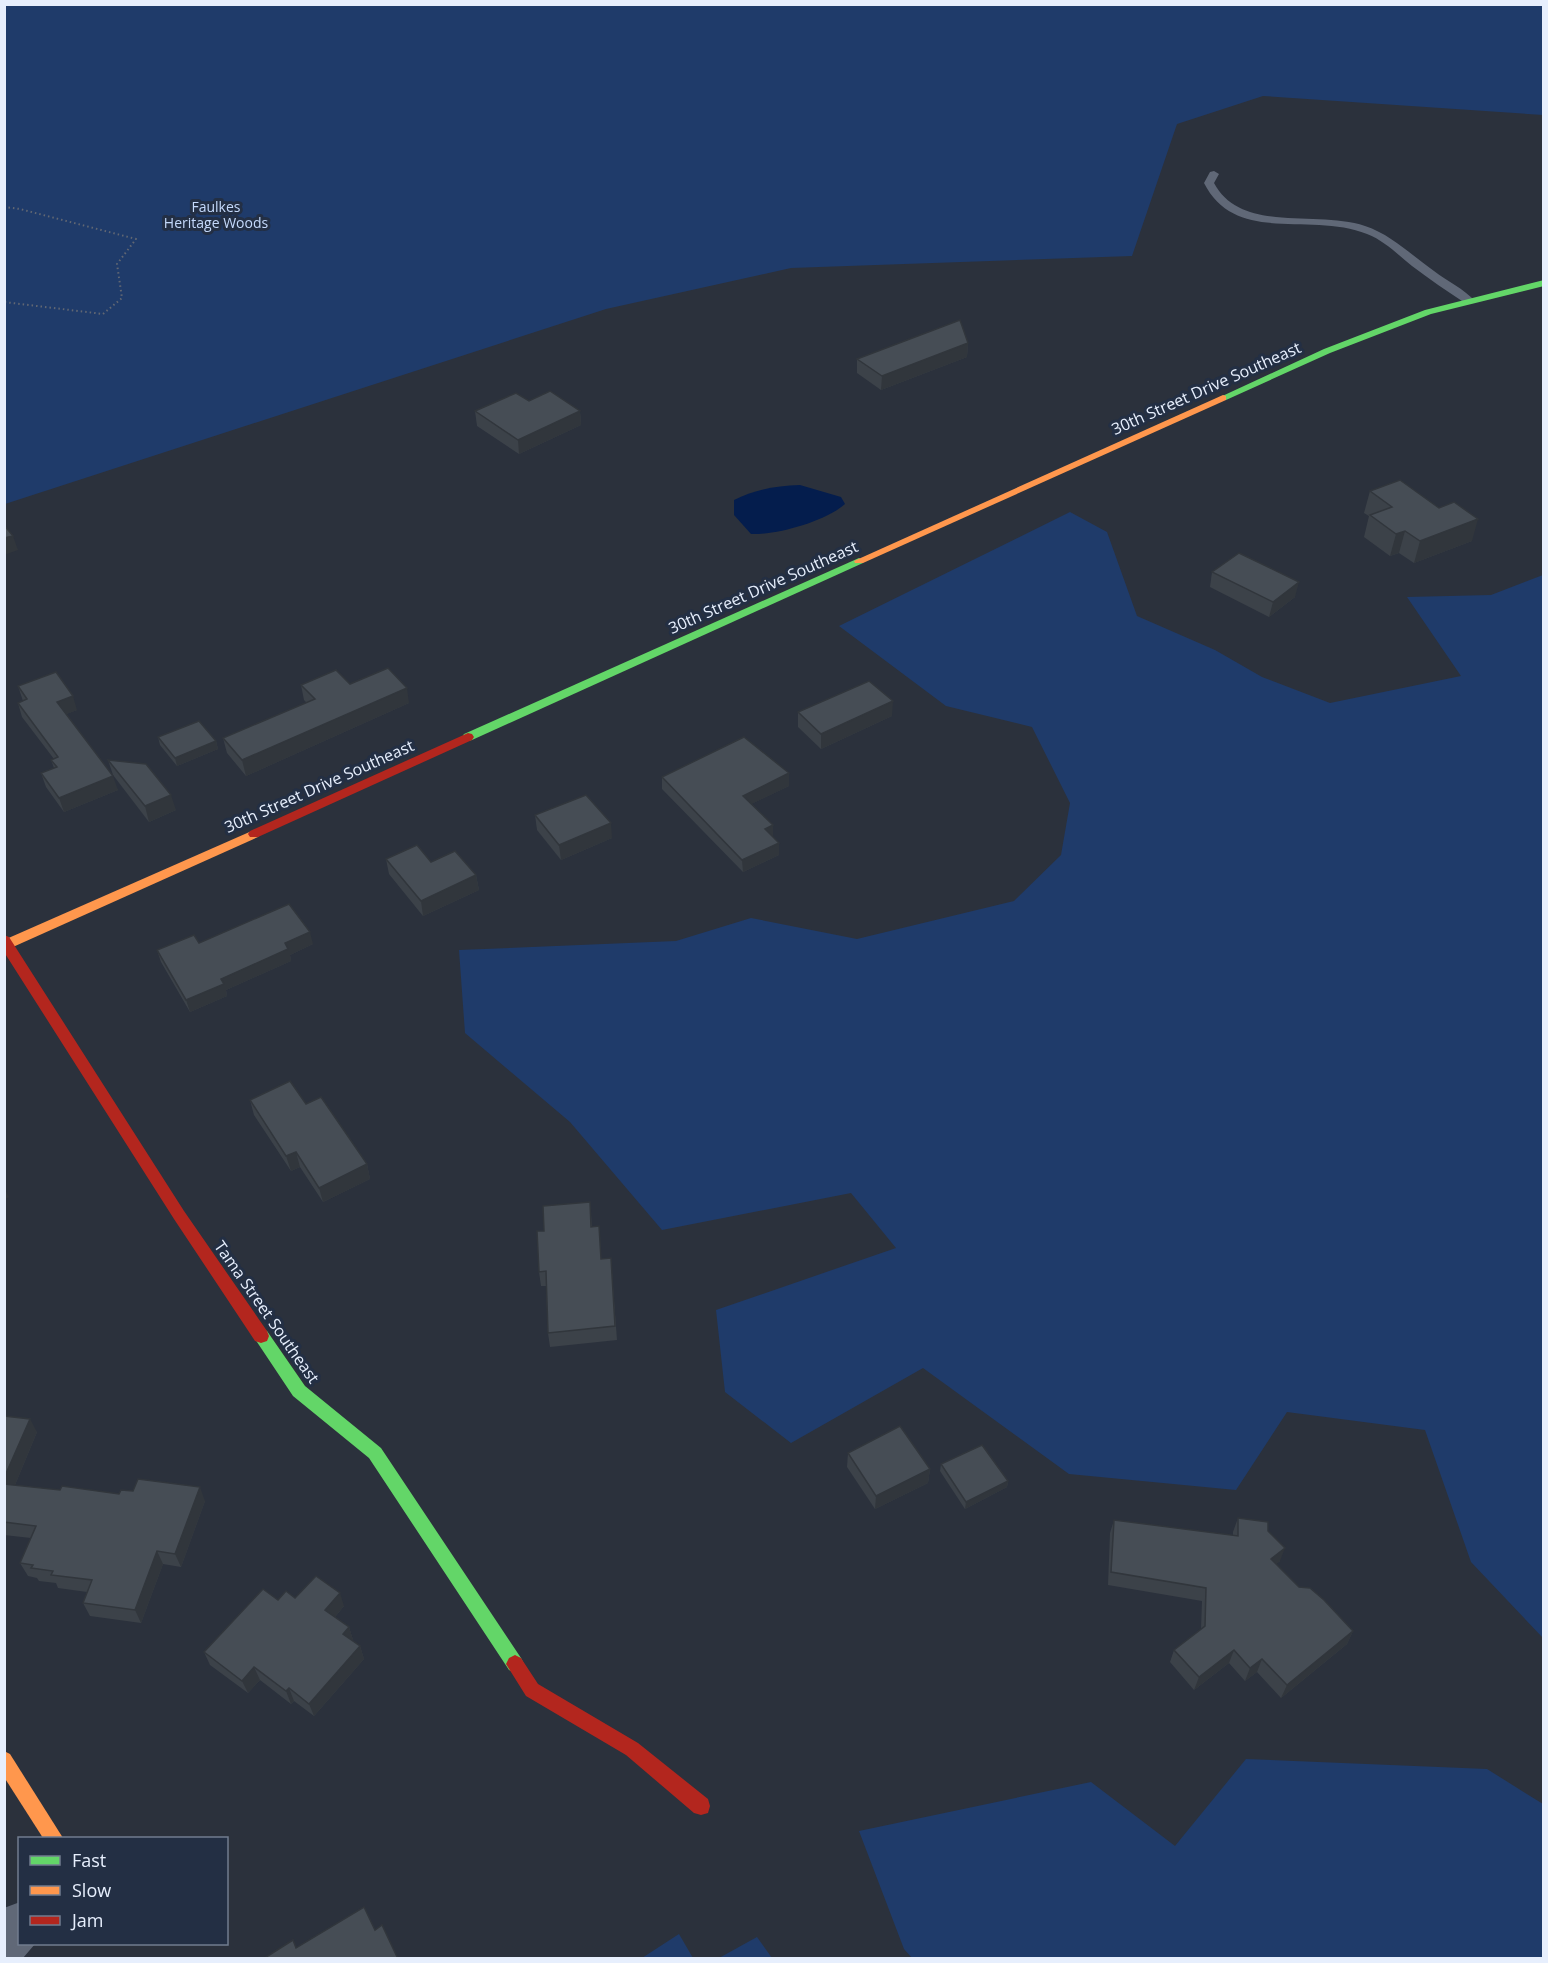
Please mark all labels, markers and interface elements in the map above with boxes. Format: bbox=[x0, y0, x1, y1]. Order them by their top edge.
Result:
park label: Faulkes Heritage Woods bbox=[164, 197, 268, 232]
street label: 30th Street Drive Southeast bbox=[1108, 336, 1304, 440]
street label: 30th Street Drive Southeast bbox=[665, 535, 861, 639]
street label: 30th Street Drive Southeast bbox=[221, 734, 417, 838]
street label: Tama Street Southeast bbox=[209, 1236, 325, 1388]
legend bbox=[18, 1837, 228, 1945]
text: Fast bbox=[72, 1848, 106, 1872]
text: Slow bbox=[72, 1878, 111, 1902]
text: Jam bbox=[70, 1908, 104, 1932]

